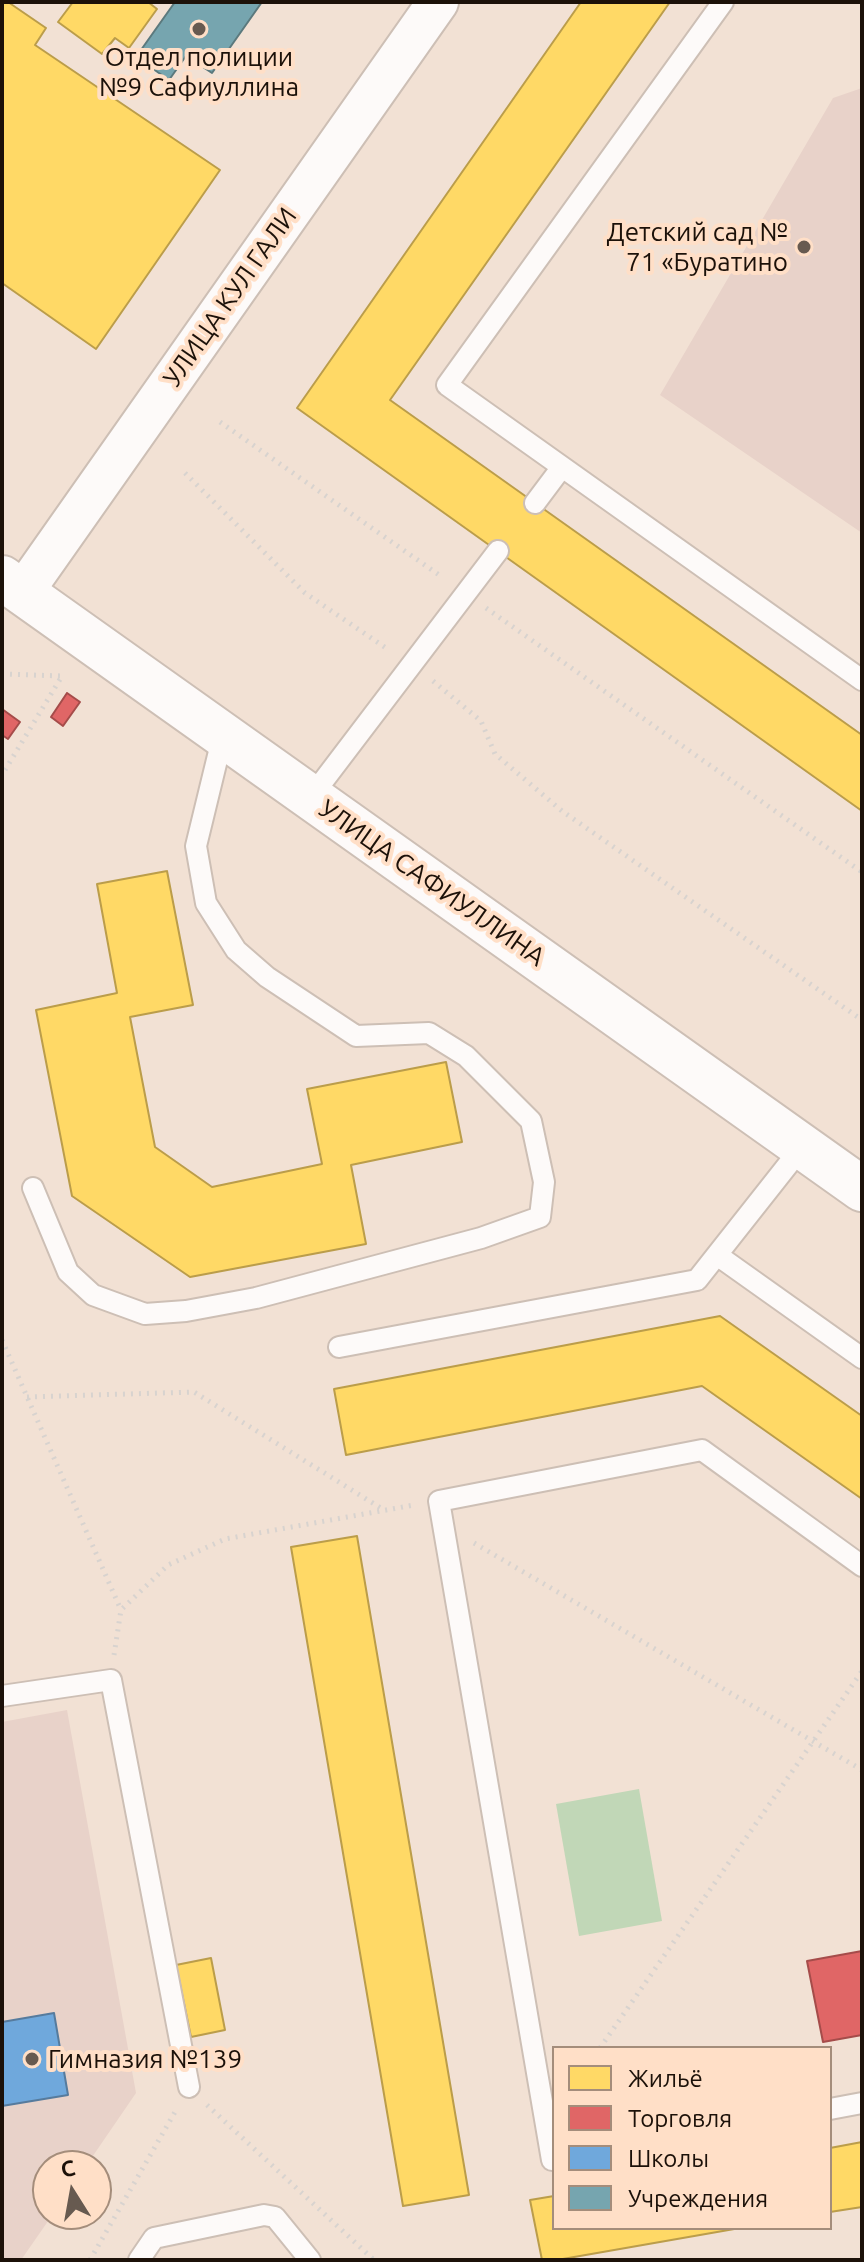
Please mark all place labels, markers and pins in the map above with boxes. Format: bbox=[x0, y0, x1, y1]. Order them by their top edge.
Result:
marker: Отдел полиции №9 Сафиуллина bbox=[190, 20, 208, 38]
place label: Отдел полиции №9 Сафиуллина bbox=[99, 41, 299, 102]
place label: Детский сад № 71 «Буратино bbox=[607, 216, 788, 278]
marker: Детский сад № 71 «Буратино bbox=[795, 238, 813, 256]
place label: Гимназия №139 bbox=[48, 2043, 242, 2075]
marker: Гимназия №139 bbox=[23, 2050, 41, 2068]

